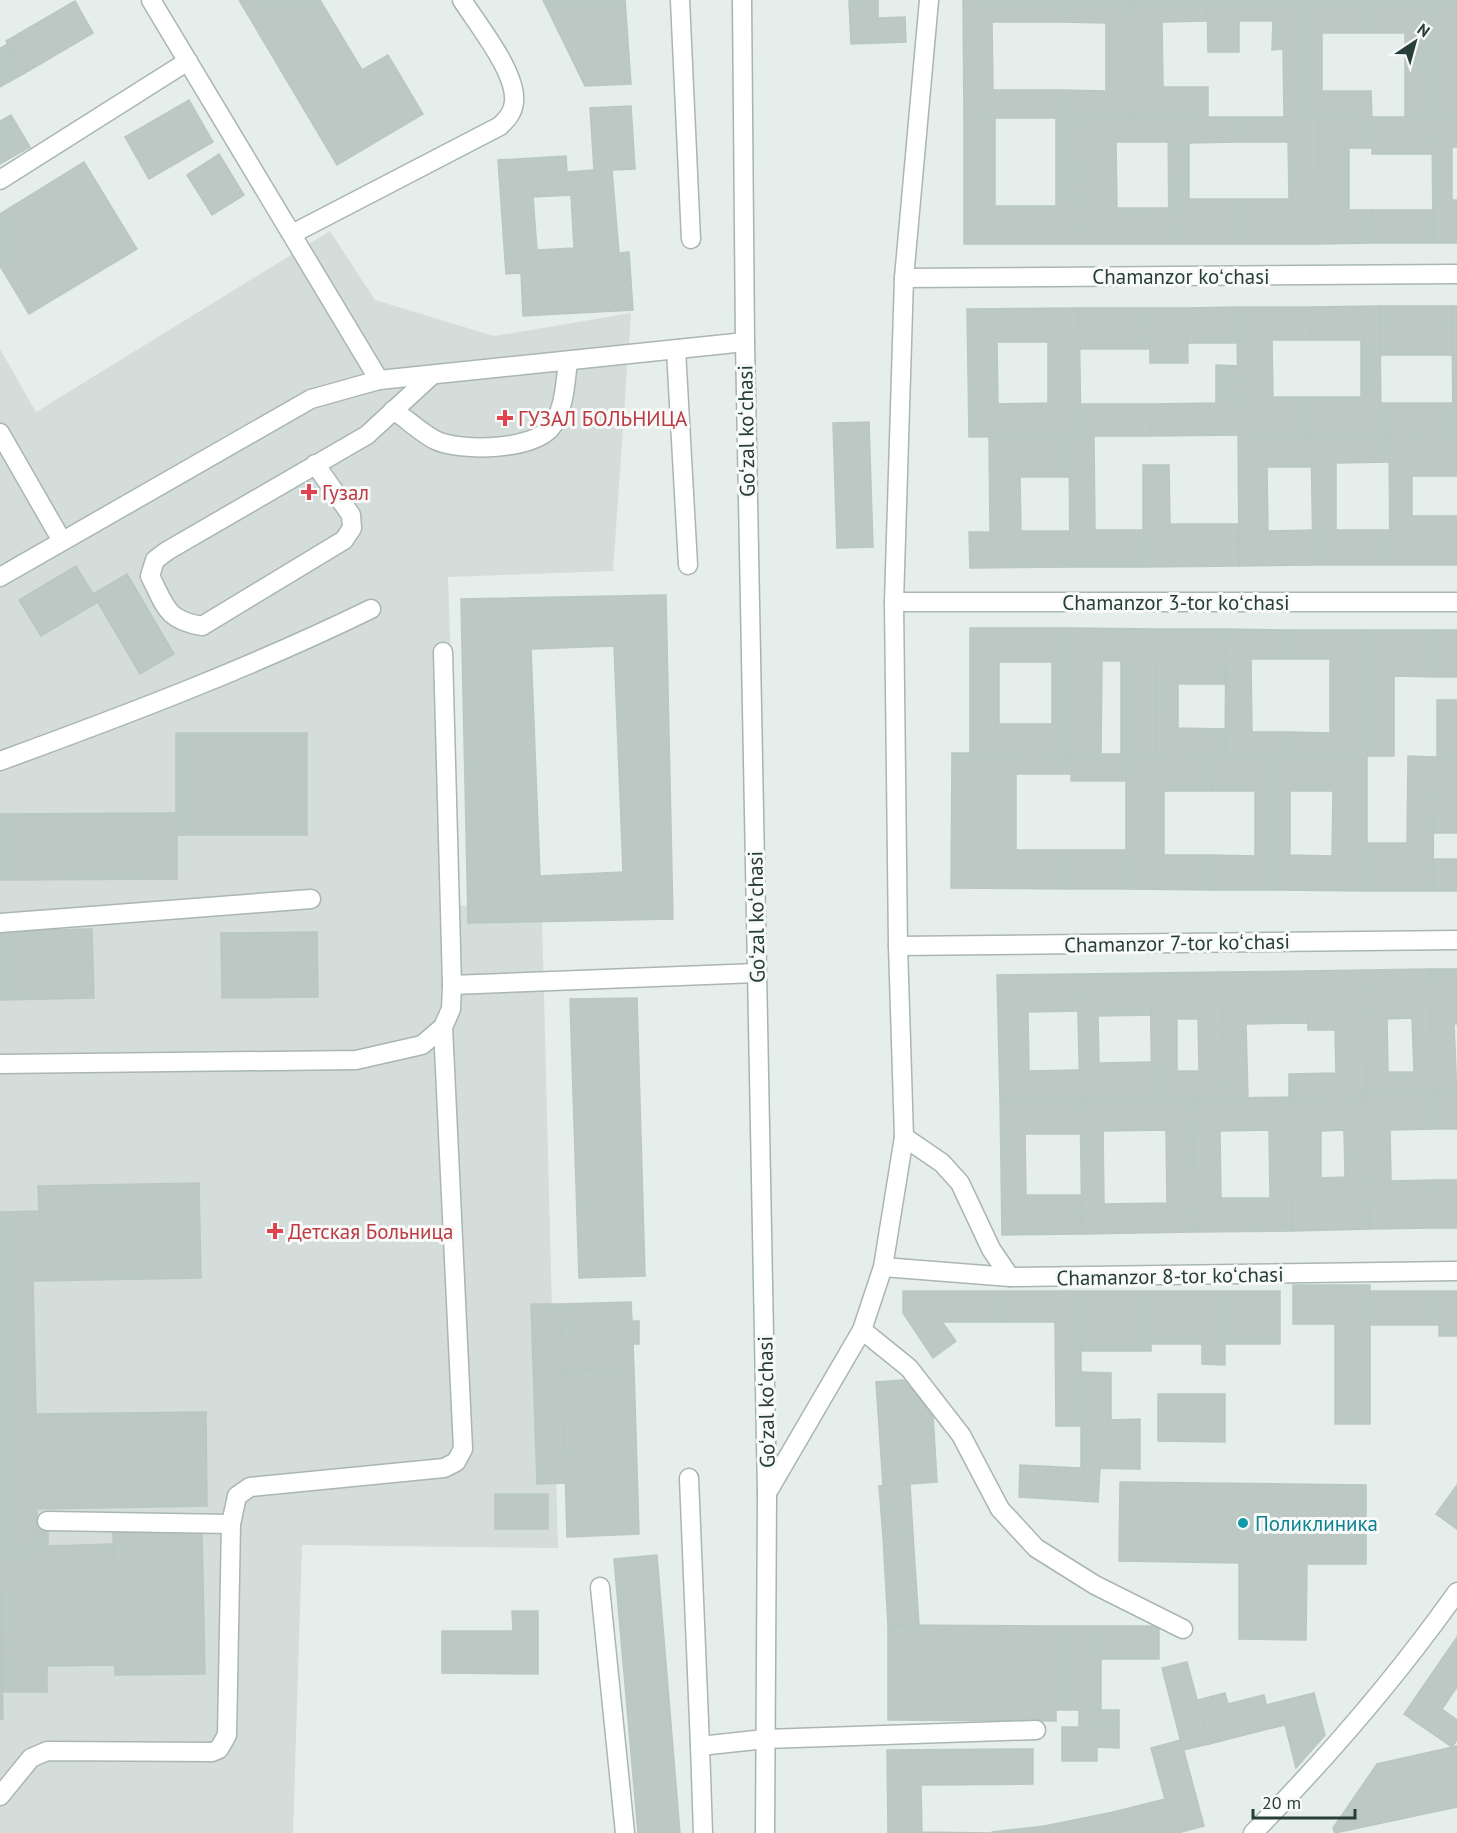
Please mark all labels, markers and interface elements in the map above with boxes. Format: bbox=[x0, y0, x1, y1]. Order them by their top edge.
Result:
north arrow bbox=[1385, 12, 1445, 72]
text: N bbox=[1414, 19, 1434, 41]
street label: Chamanzor koʻchasi bbox=[1092, 263, 1270, 290]
street label: Goʻzal koʻchasi bbox=[731, 365, 761, 497]
place label: ГУЗАЛ БОЛЬНИЦА bbox=[518, 405, 688, 432]
marker: ГУЗАЛ БОЛЬНИЦА bbox=[496, 409, 514, 427]
place label: Гузал bbox=[322, 479, 369, 506]
marker: Гузал bbox=[300, 483, 318, 501]
street label: Chamanzor 3-tor koʻchasi bbox=[1062, 589, 1290, 616]
street label: Goʻzal koʻchasi bbox=[741, 851, 771, 983]
street label: Chamanzor 7-tor koʻchasi bbox=[1064, 928, 1290, 958]
place label: Детская Больница bbox=[288, 1218, 453, 1245]
marker: Детская Больница bbox=[266, 1222, 284, 1240]
street label: Chamanzor 8-tor koʻchasi bbox=[1056, 1261, 1284, 1291]
street label: Goʻzal koʻchasi bbox=[751, 1336, 781, 1468]
place label: Поликлиника bbox=[1255, 1510, 1378, 1537]
marker: Поликлиника bbox=[1236, 1516, 1250, 1530]
scale bar bbox=[1253, 1782, 1355, 1820]
text: 20 m bbox=[1262, 1791, 1301, 1814]

